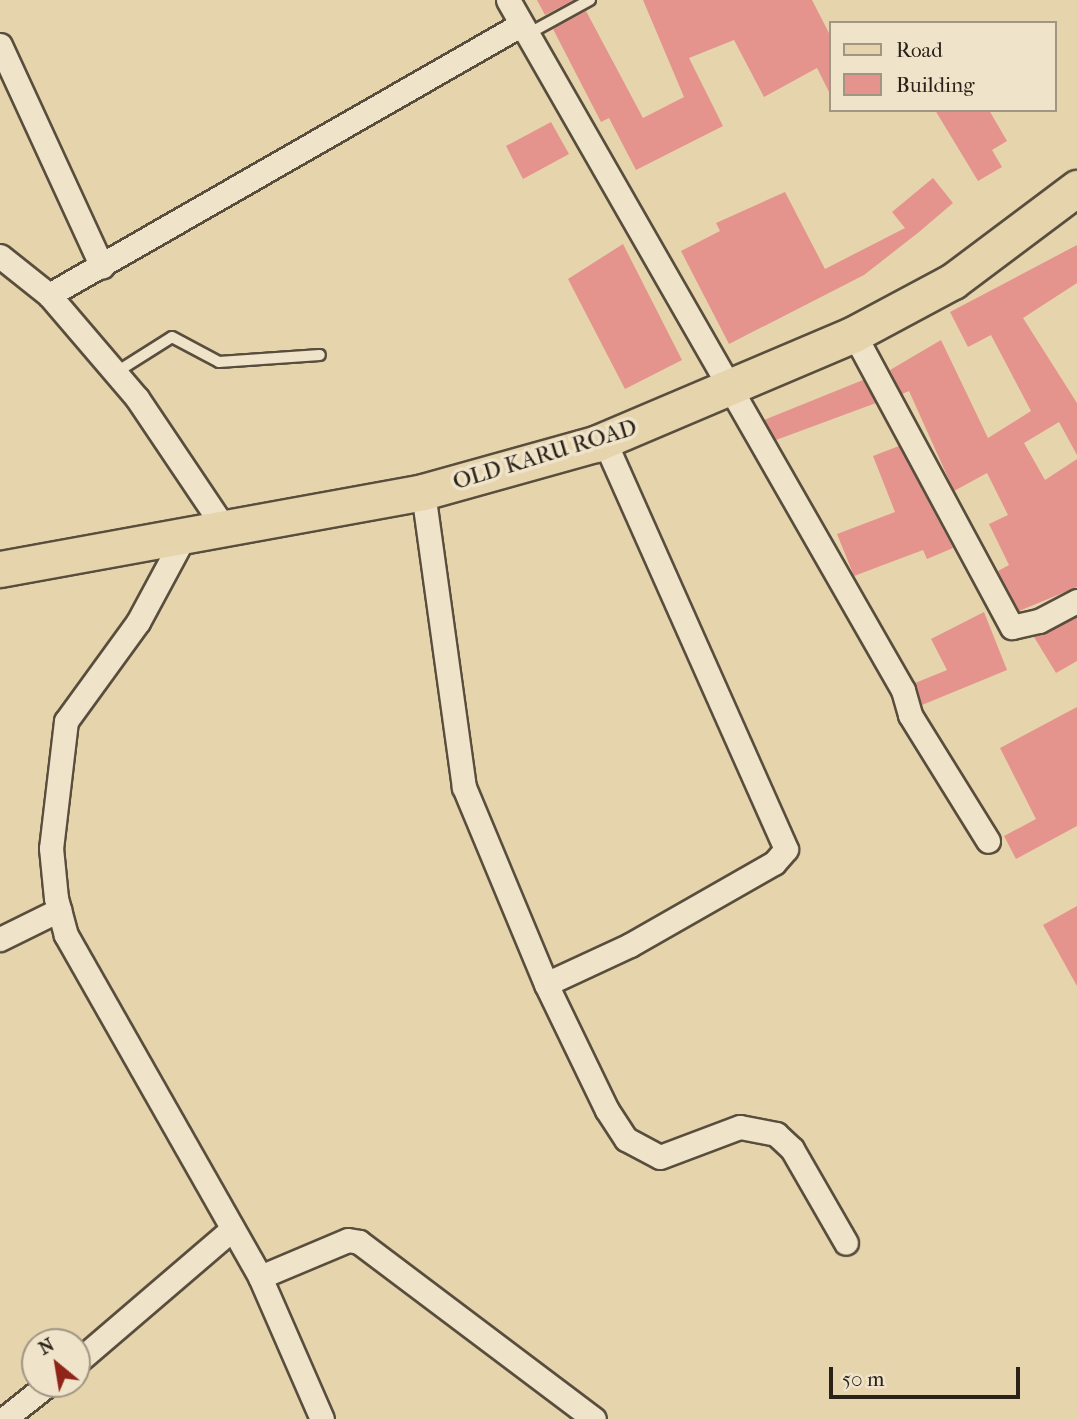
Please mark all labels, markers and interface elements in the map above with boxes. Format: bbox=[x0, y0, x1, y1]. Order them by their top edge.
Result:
legend bbox=[828, 21, 1056, 112]
text: Road bbox=[896, 38, 943, 62]
text: Building bbox=[896, 73, 974, 97]
street label: OLD KARU ROAD bbox=[450, 414, 640, 496]
north arrow bbox=[21, 1328, 91, 1398]
text: N bbox=[35, 1333, 58, 1360]
scale bar bbox=[832, 1352, 1023, 1396]
text: 50 m bbox=[842, 1367, 885, 1391]

